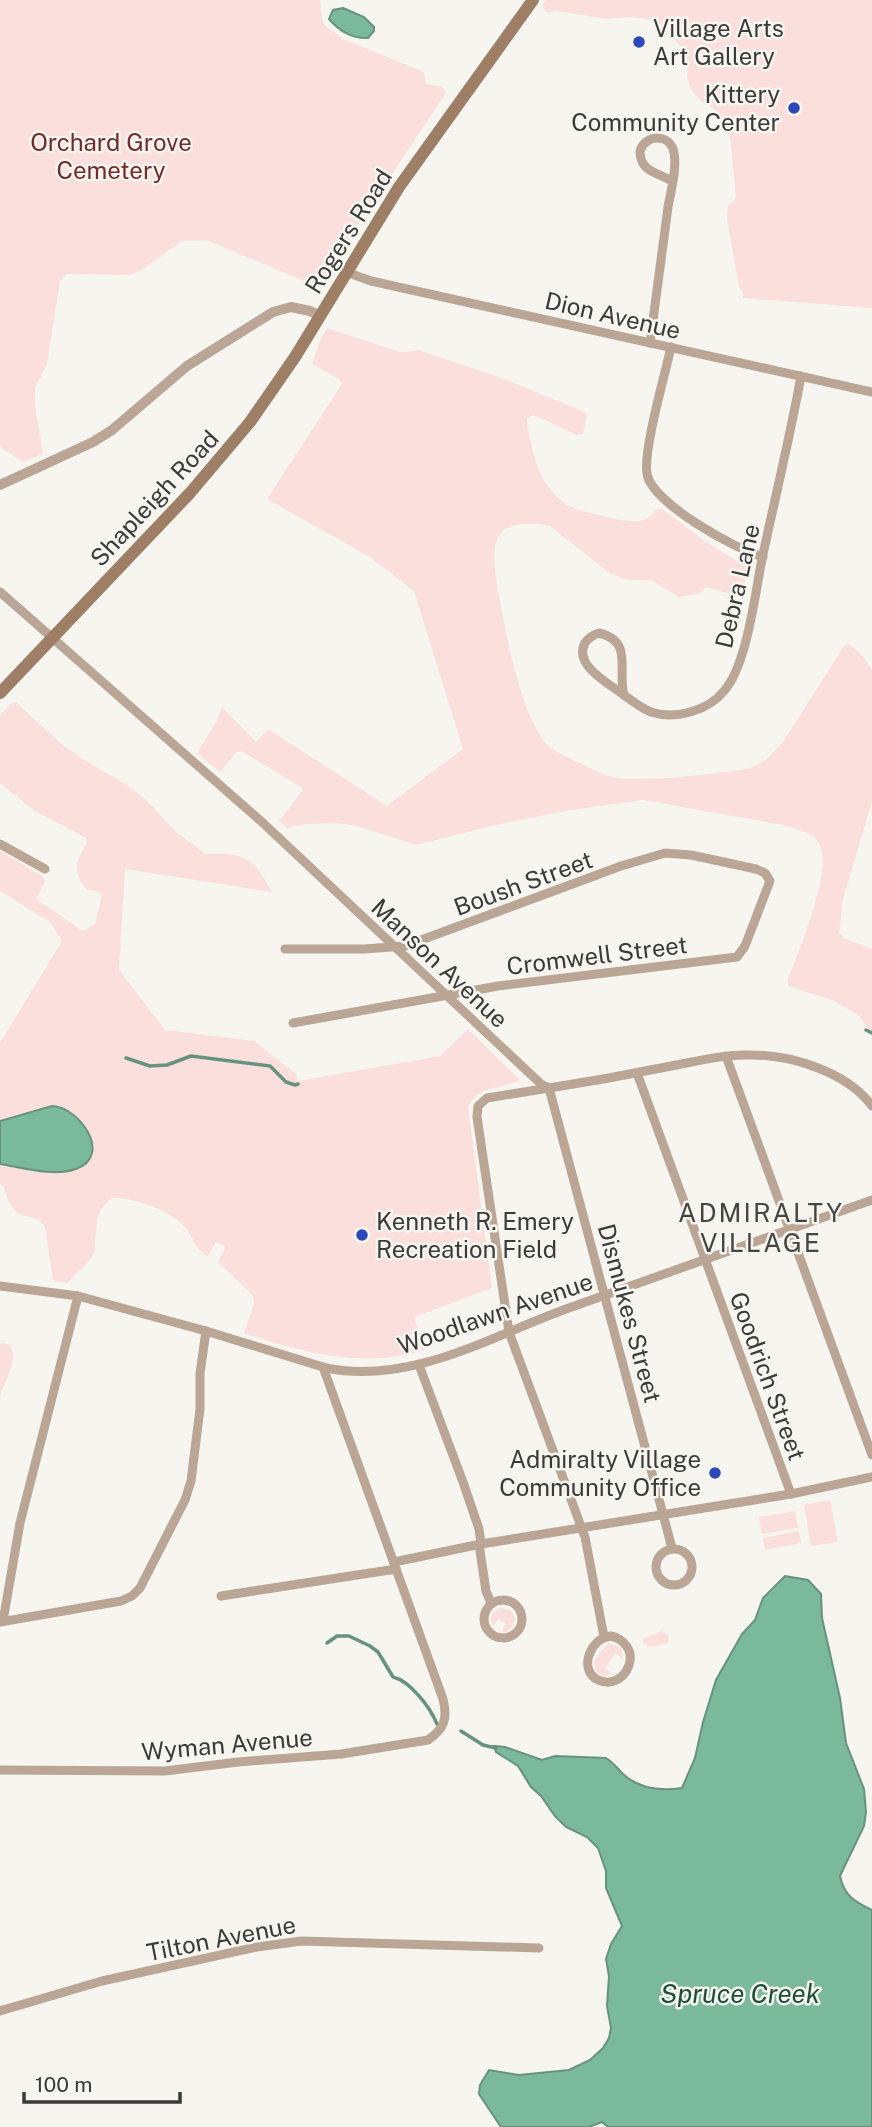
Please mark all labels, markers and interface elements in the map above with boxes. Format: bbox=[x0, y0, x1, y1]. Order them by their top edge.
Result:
place label: Village Arts Art Gallery bbox=[653, 14, 784, 70]
marker: Village Arts Art Gallery bbox=[631, 34, 647, 50]
place label: Kittery Community Center bbox=[571, 80, 780, 136]
marker: Kittery Community Center bbox=[786, 100, 802, 116]
park label: Orchard Grove Cemetery bbox=[30, 128, 192, 184]
street label: Rogers Road bbox=[299, 164, 397, 298]
street label: Dion Avenue bbox=[542, 286, 684, 344]
street label: Shapleigh Road bbox=[84, 424, 224, 572]
street label: Debra Lane bbox=[709, 521, 765, 651]
street label: Boush Street bbox=[450, 845, 596, 921]
street label: Manson Avenue bbox=[366, 893, 514, 1033]
street label: Cromwell Street bbox=[505, 930, 689, 980]
district label: ADMIRALTY VILLAGE bbox=[678, 1197, 844, 1258]
place label: Kenneth R. Emery Recreation Field bbox=[376, 1207, 574, 1263]
street label: Dismukes Street bbox=[593, 1221, 667, 1405]
marker: Kenneth R. Emery Recreation Field bbox=[354, 1227, 370, 1243]
street label: Woodlawn Avenue bbox=[394, 1267, 596, 1359]
street label: Goodrich Street bbox=[725, 1288, 811, 1464]
place label: Admiralty Village Community Office bbox=[499, 1445, 701, 1501]
marker: Admiralty Village Community Office bbox=[707, 1465, 723, 1481]
street label: Wyman Avenue bbox=[140, 1723, 314, 1765]
street label: Tilton Avenue bbox=[144, 1910, 298, 1966]
water label: Spruce Creek bbox=[660, 1978, 820, 2009]
scale bar bbox=[24, 2060, 180, 2104]
text: 100 m bbox=[35, 2072, 92, 2097]

